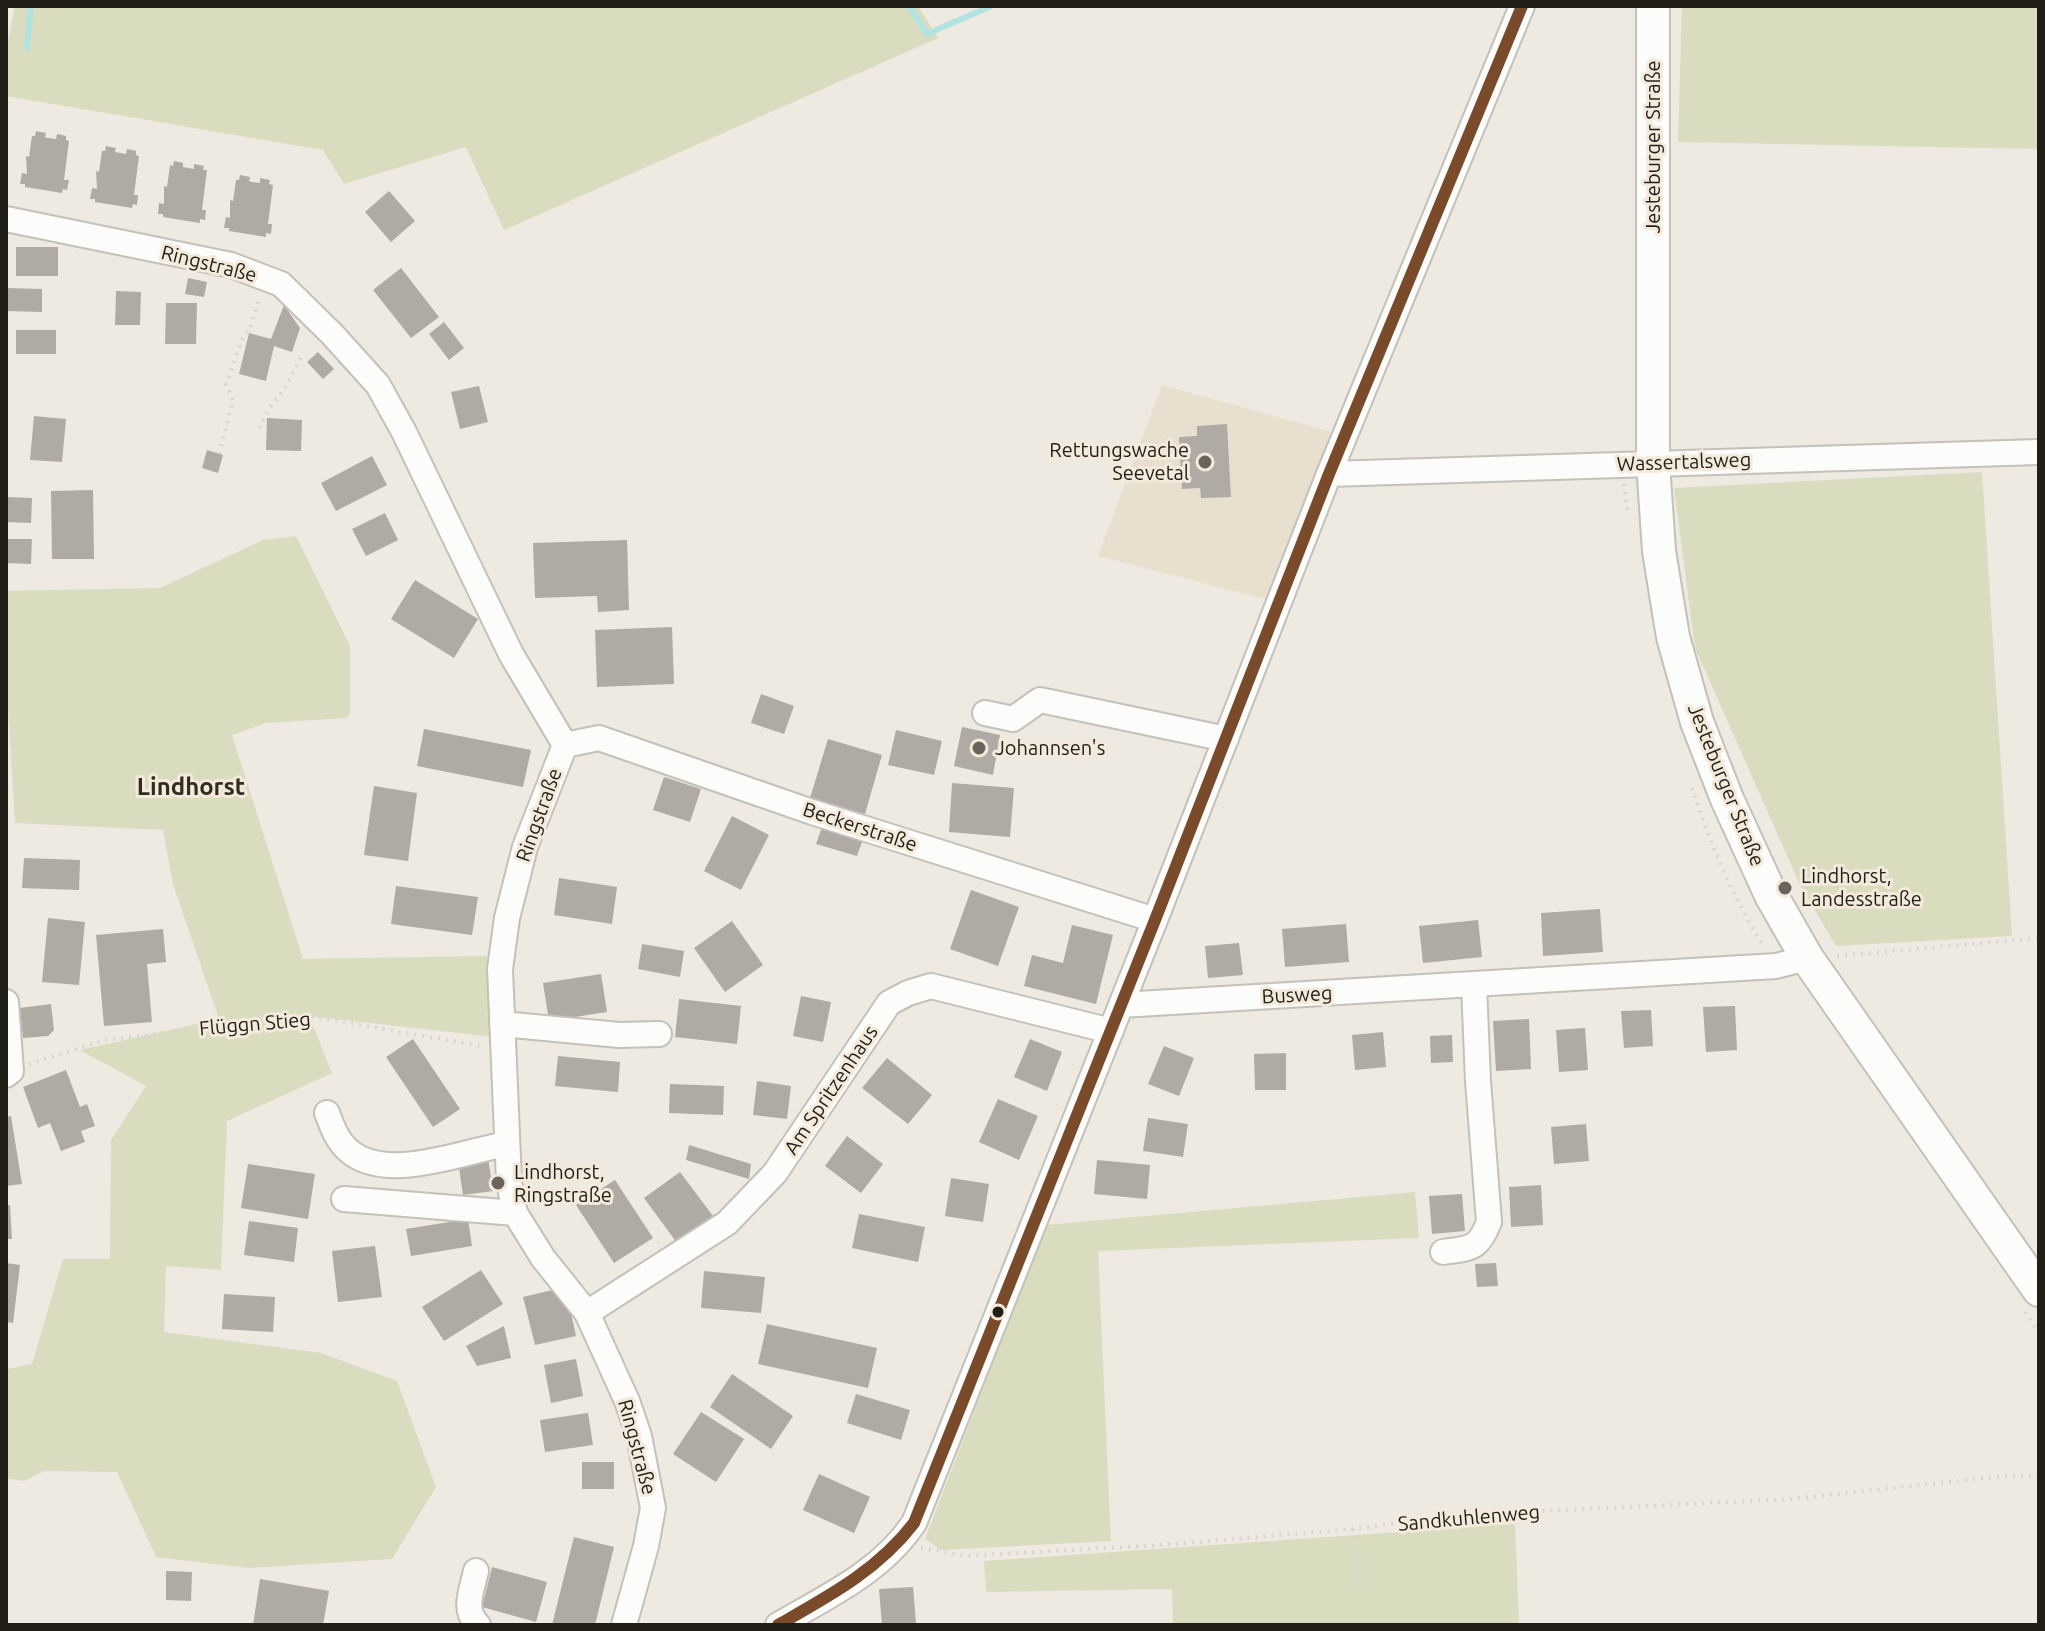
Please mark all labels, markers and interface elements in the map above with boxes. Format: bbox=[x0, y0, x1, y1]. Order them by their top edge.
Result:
street label: Jesteburger Straße bbox=[1641, 60, 1665, 234]
street label: Ringstraße bbox=[159, 241, 259, 287]
place label: Rettungswache Seevetal bbox=[1049, 438, 1189, 485]
street label: Wassertalsweg bbox=[1616, 448, 1752, 476]
marker: Rettungswache Seevetal bbox=[1196, 453, 1214, 471]
street label: Jesteburger Straße bbox=[1682, 700, 1770, 870]
place label: Johannsen's bbox=[995, 736, 1105, 760]
marker: Johannsen's bbox=[970, 739, 988, 757]
street label: Ringstraße bbox=[511, 765, 567, 865]
district label: Lindhorst bbox=[137, 773, 245, 801]
street label: Beckerstraße bbox=[800, 797, 920, 857]
place label: Lindhorst, Landesstraße bbox=[1801, 864, 1922, 911]
marker: Lindhorst, Landesstraße bbox=[1776, 879, 1794, 897]
street label: Busweg bbox=[1261, 981, 1333, 1009]
street label: Flüggn Stieg bbox=[198, 1007, 312, 1041]
street label: Am Spritzenhaus bbox=[779, 1021, 883, 1159]
place label: Lindhorst, Ringstraße bbox=[514, 1160, 612, 1207]
marker: Lindhorst, Ringstraße bbox=[489, 1174, 507, 1192]
unlabelled marker bbox=[990, 1304, 1006, 1320]
street label: Ringstraße bbox=[613, 1397, 661, 1497]
street label: Sandkuhlenweg bbox=[1397, 1500, 1541, 1536]

